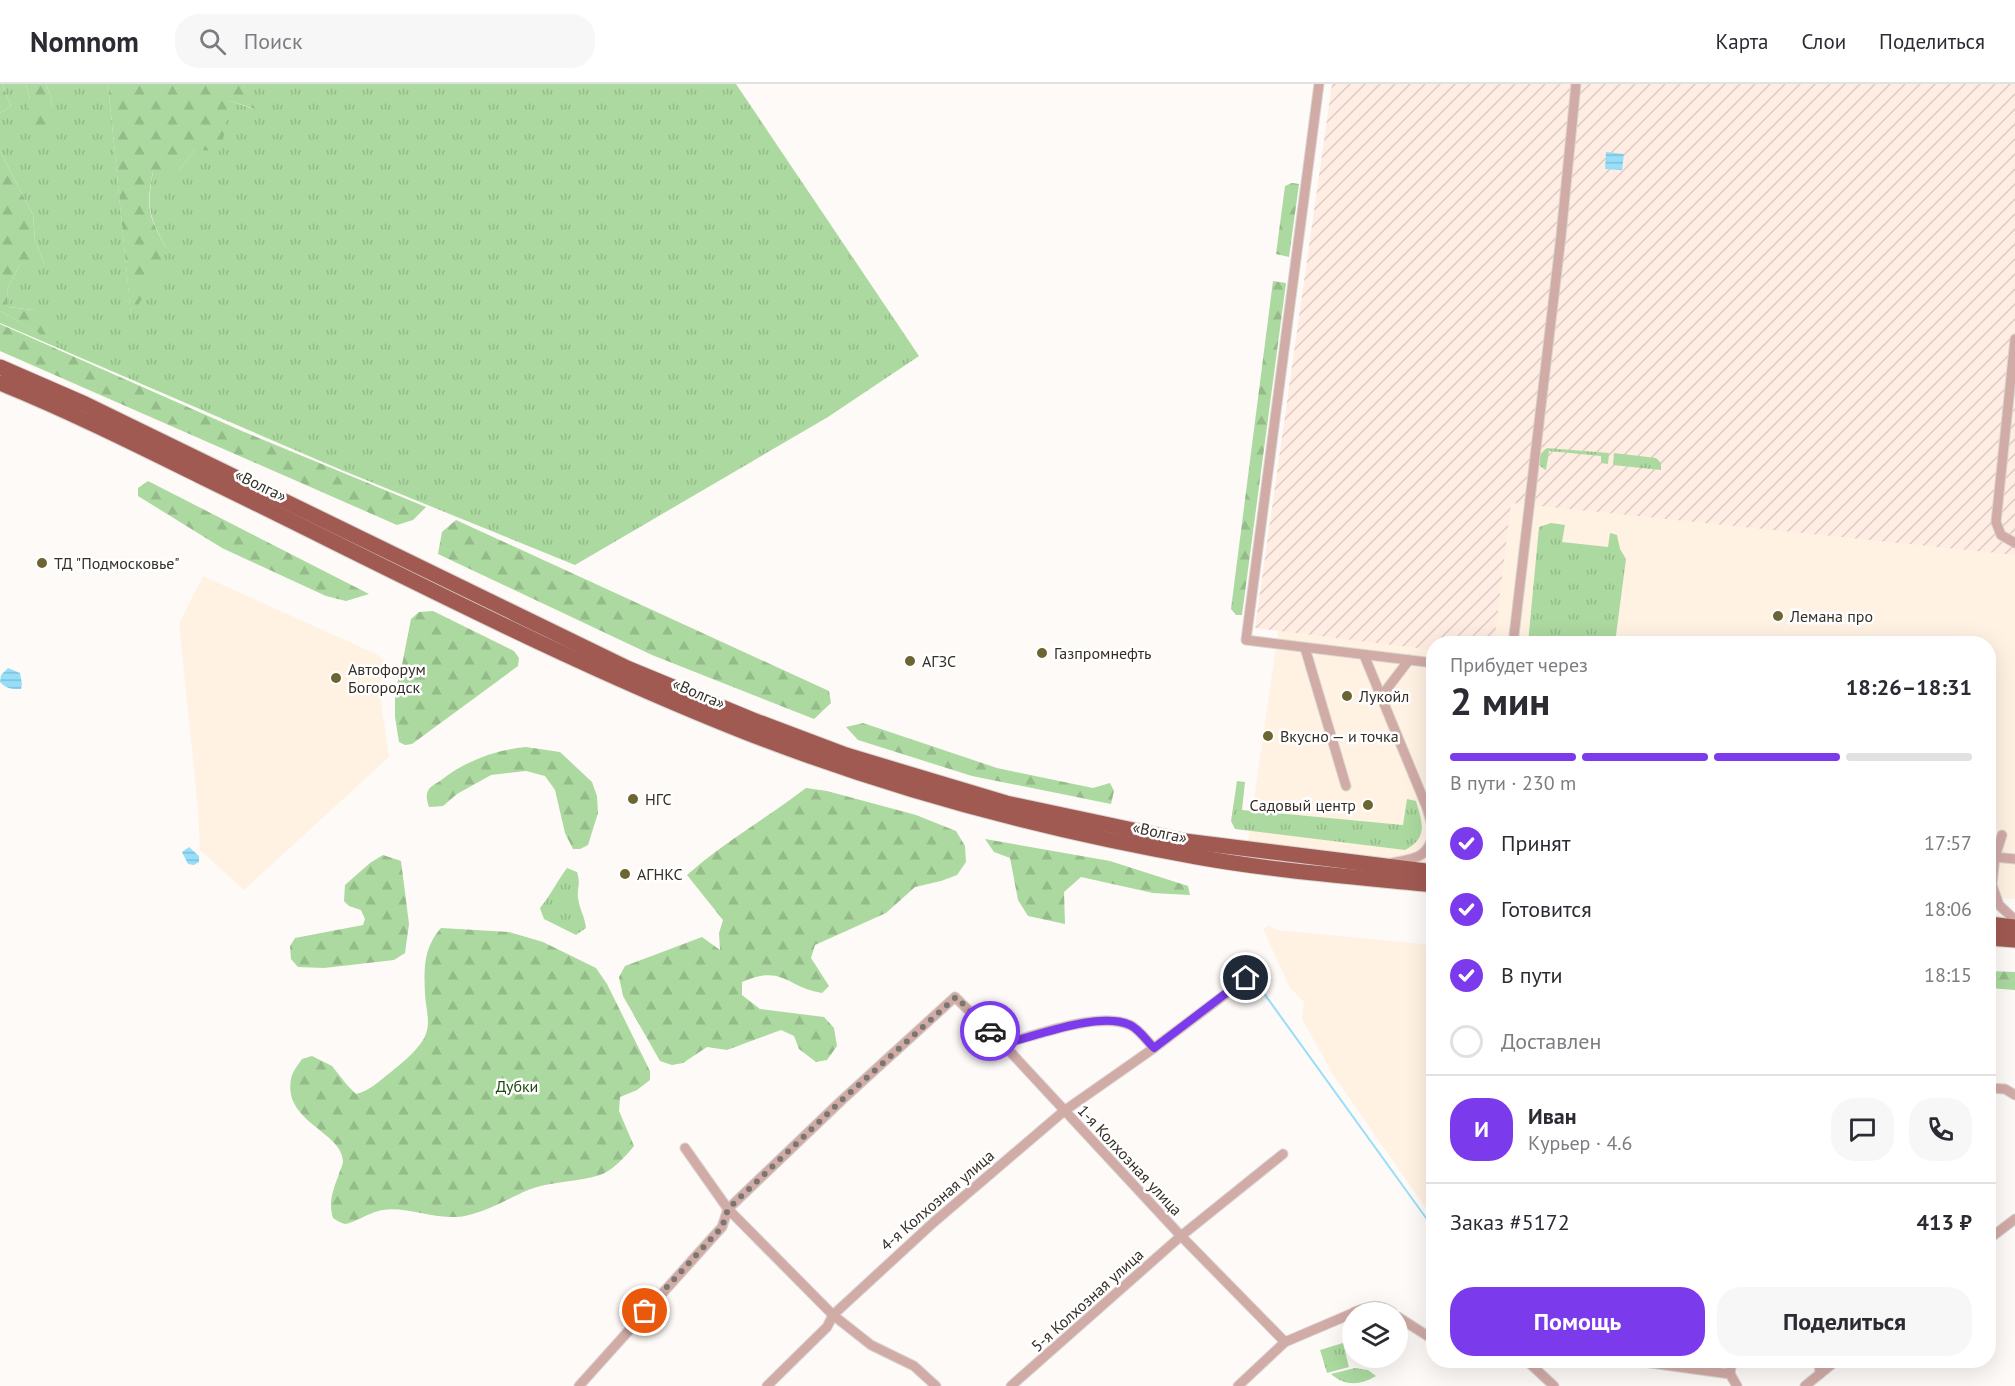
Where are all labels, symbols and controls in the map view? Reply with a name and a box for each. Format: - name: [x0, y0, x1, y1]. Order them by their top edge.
- search box: [175, 14, 595, 68]
- text: Nomnom: [30, 23, 139, 60]
- icon: search: [196, 25, 229, 58]
- text: Поиск: [244, 27, 303, 55]
- text: Карта: [1715, 28, 1768, 55]
- text: Слои: [1801, 28, 1846, 55]
- text: Поделиться: [1879, 28, 1985, 55]
- street label: «Волга»: [232, 464, 290, 506]
- place label: ТД "Подмосковье": [54, 553, 180, 573]
- marker: ТД "Подмосковье": [35, 556, 49, 570]
- place label: Лемана про: [1789, 606, 1873, 626]
- marker: Лемана про: [1771, 609, 1785, 623]
- place label: Газпромнефть: [1054, 643, 1151, 663]
- marker: Газпромнефть: [1035, 646, 1049, 660]
- place label: АГЗС: [922, 651, 956, 671]
- text: Прибудет через: [1450, 652, 1588, 678]
- marker: АГЗС: [903, 654, 917, 668]
- place label: Автофорум Богородск: [348, 659, 426, 697]
- marker: Автофорум Богородск: [329, 671, 343, 685]
- street label: «Волга»: [670, 673, 729, 713]
- text: 18:26–18:31: [1846, 673, 1972, 701]
- text: 2 мин: [1450, 675, 1550, 726]
- place label: Лукойл: [1358, 686, 1409, 706]
- marker: Лукойл: [1340, 689, 1354, 703]
- place label: Вкусно — и точка: [1280, 726, 1399, 746]
- marker: Вкусно — и точка: [1261, 729, 1275, 743]
- text: В пути · 230 m: [1450, 770, 1576, 796]
- place label: НГС: [645, 789, 672, 809]
- marker: НГС: [626, 792, 640, 806]
- place label: Садовый центр: [1250, 795, 1356, 815]
- marker: Садовый центр: [1361, 798, 1375, 812]
- street label: «Волга»: [1131, 816, 1189, 848]
- icon: check: [1450, 827, 1483, 860]
- text: Принят: [1501, 829, 1571, 857]
- text: 17:57: [1924, 830, 1972, 856]
- place label: АГНКС: [637, 864, 683, 884]
- marker: АГНКС: [618, 867, 632, 881]
- icon: check: [1450, 893, 1483, 926]
- text: Готовится: [1501, 895, 1592, 923]
- text: 18:06: [1924, 896, 1972, 922]
- pin: [1220, 952, 1271, 1003]
- icon: check: [1450, 959, 1483, 992]
- icon: home: [1229, 961, 1262, 994]
- text: В пути: [1501, 961, 1563, 989]
- text: 18:15: [1924, 962, 1972, 988]
- courier: [960, 1001, 1020, 1061]
- icon: car: [974, 1015, 1007, 1048]
- text: Доставлен: [1501, 1027, 1601, 1055]
- park label: Дубки: [496, 1076, 538, 1096]
- button: chat: [1831, 1098, 1894, 1161]
- button: phone: [1909, 1098, 1972, 1161]
- street label: 1-я Колхозная улица: [1073, 1100, 1187, 1220]
- text: Иван: [1528, 1102, 1577, 1130]
- text: И: [1474, 1115, 1489, 1143]
- text: Курьер · 4.6: [1528, 1130, 1632, 1156]
- street label: 4-я Колхозная улица: [876, 1145, 998, 1255]
- text: Заказ #5172: [1450, 1208, 1570, 1236]
- text: 413 ₽: [1917, 1208, 1972, 1236]
- street label: 5-я Колхозная улица: [1027, 1244, 1147, 1356]
- pin: [619, 1285, 670, 1336]
- button: Помощь: [1450, 1287, 1705, 1356]
- button: Поделиться: [1717, 1287, 1972, 1356]
- icon: bag: [628, 1294, 661, 1327]
- map controls: [1342, 1302, 1408, 1368]
- button: layers: [1342, 1302, 1408, 1368]

